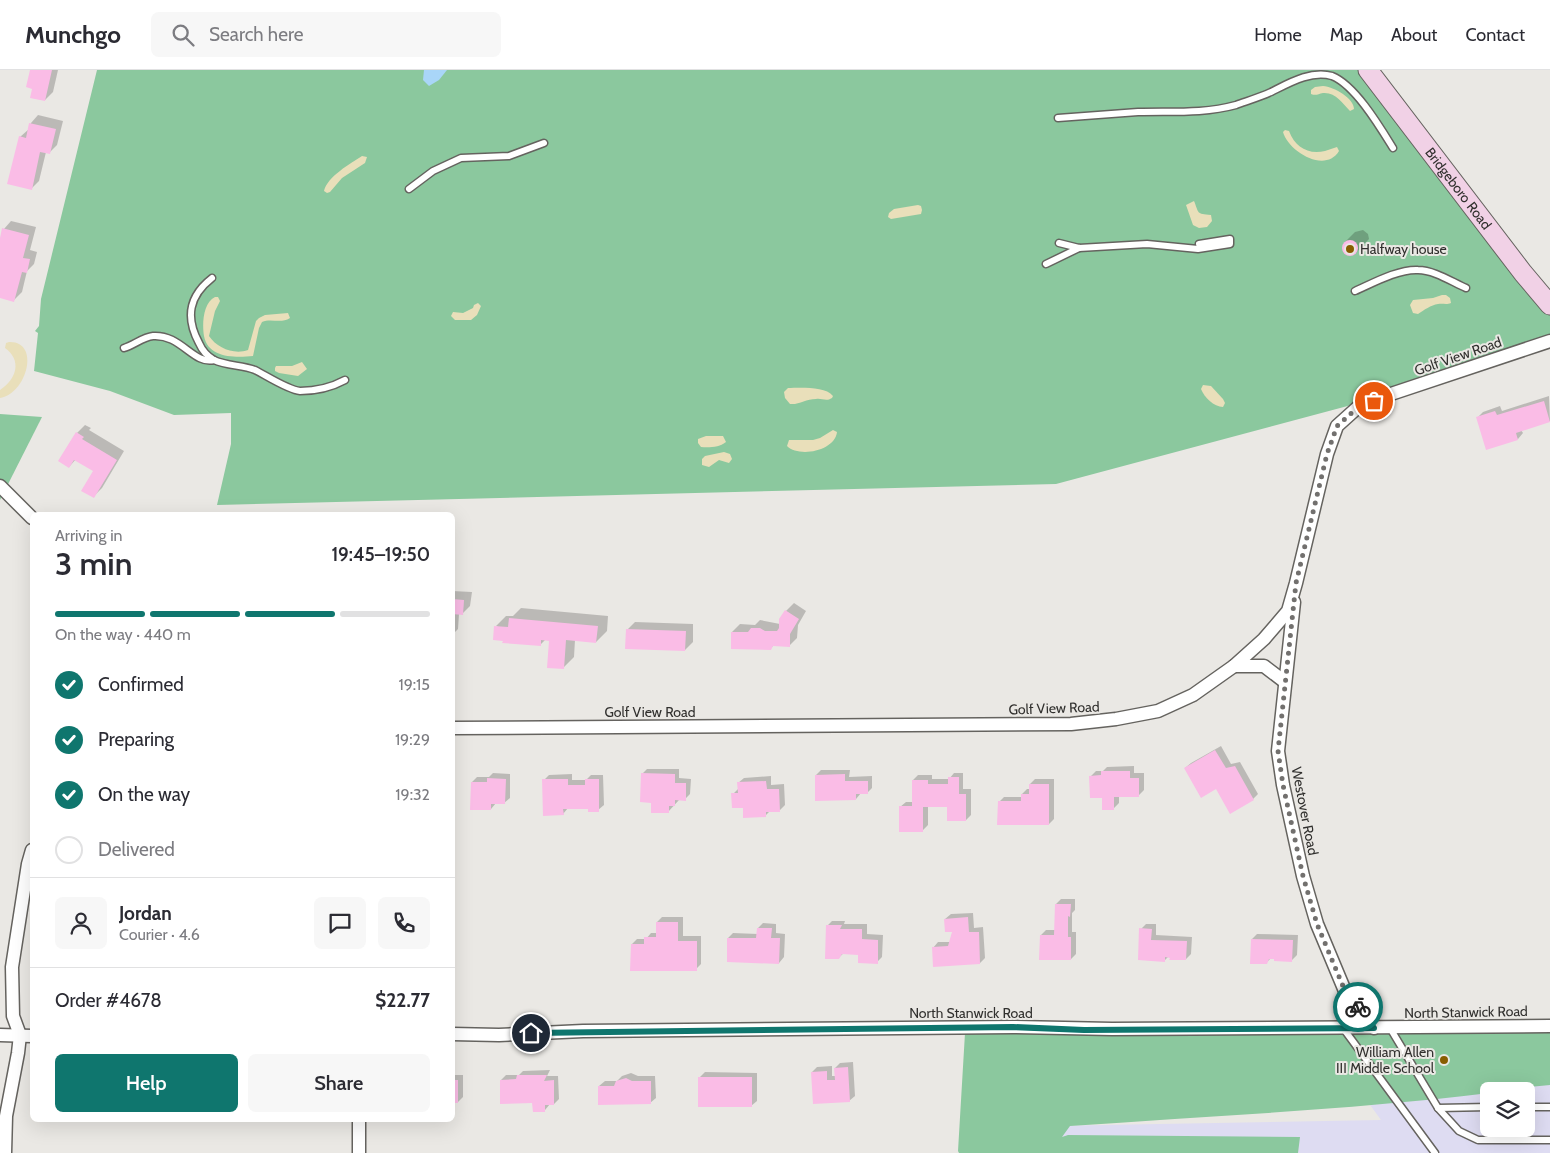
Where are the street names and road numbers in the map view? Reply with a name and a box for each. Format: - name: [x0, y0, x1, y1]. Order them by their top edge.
- street label: Bridgeboro Road: [1421, 144, 1496, 233]
- street label: Golf View Road: [1412, 333, 1504, 379]
- street label: Golf View Road: [1008, 697, 1100, 719]
- street label: Golf View Road: [604, 703, 696, 721]
- street label: Westover Road: [1288, 765, 1322, 857]
- street label: North Stanwick Road: [1404, 1002, 1528, 1022]
- street label: North Stanwick Road: [909, 1004, 1033, 1022]

